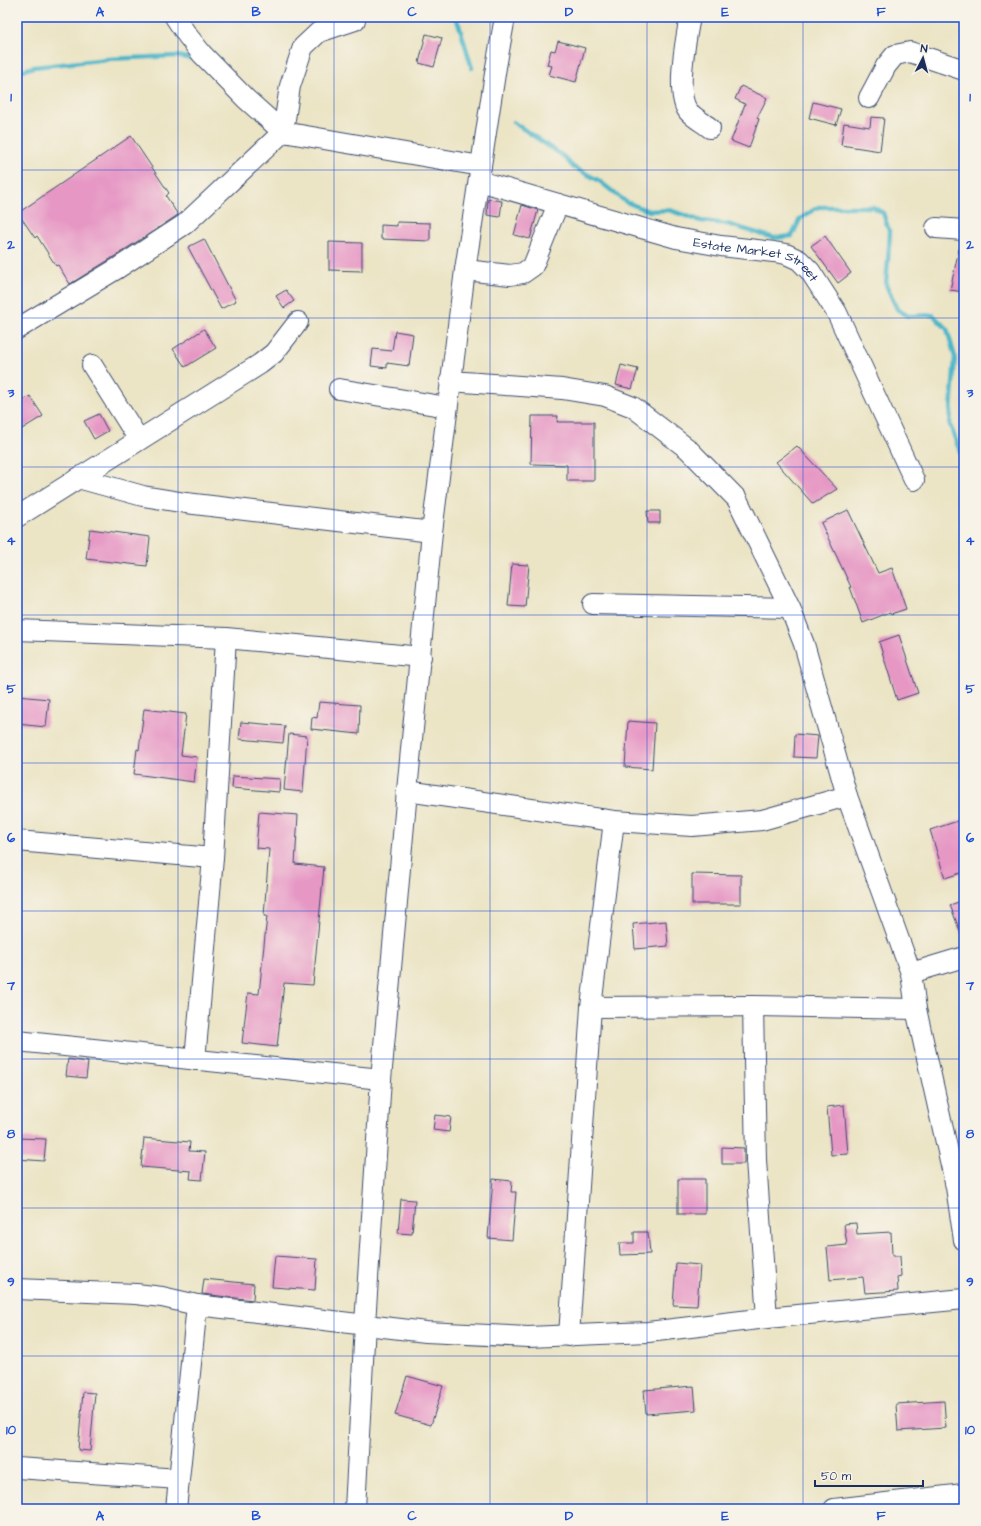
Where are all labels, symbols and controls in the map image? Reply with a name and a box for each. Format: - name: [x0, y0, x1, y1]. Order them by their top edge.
- text: A: [96, 3, 105, 21]
- text: B: [251, 3, 261, 21]
- text: C: [407, 3, 417, 21]
- text: D: [565, 3, 574, 21]
- text: E: [721, 3, 729, 21]
- text: F: [876, 3, 886, 21]
- north arrow: [903, 38, 943, 78]
- text: N: [920, 41, 928, 56]
- text: 1: [10, 88, 12, 106]
- text: 1: [969, 88, 971, 106]
- street label: Estate Market Street: [692, 233, 823, 286]
- text: 2: [6, 236, 15, 254]
- text: 2: [965, 236, 974, 254]
- text: 3: [7, 384, 15, 402]
- text: 3: [966, 384, 974, 402]
- text: 4: [7, 532, 16, 550]
- text: 4: [966, 532, 975, 550]
- text: 5: [6, 680, 16, 698]
- text: 5: [965, 680, 975, 698]
- text: 6: [7, 829, 16, 847]
- text: 6: [966, 829, 975, 847]
- text: 7: [6, 977, 16, 995]
- text: 7: [965, 977, 975, 995]
- text: 8: [7, 1125, 16, 1143]
- text: 8: [966, 1125, 975, 1143]
- text: 9: [7, 1273, 15, 1291]
- text: 9: [966, 1273, 974, 1291]
- text: 10: [6, 1421, 17, 1439]
- text: 10: [965, 1421, 976, 1439]
- scale bar: [815, 1462, 923, 1488]
- text: 50 m: [821, 1468, 852, 1485]
- text: A: [96, 1507, 105, 1525]
- text: B: [251, 1507, 261, 1525]
- text: C: [407, 1507, 417, 1525]
- text: D: [565, 1507, 574, 1525]
- text: E: [721, 1507, 729, 1525]
- text: F: [876, 1507, 886, 1525]

